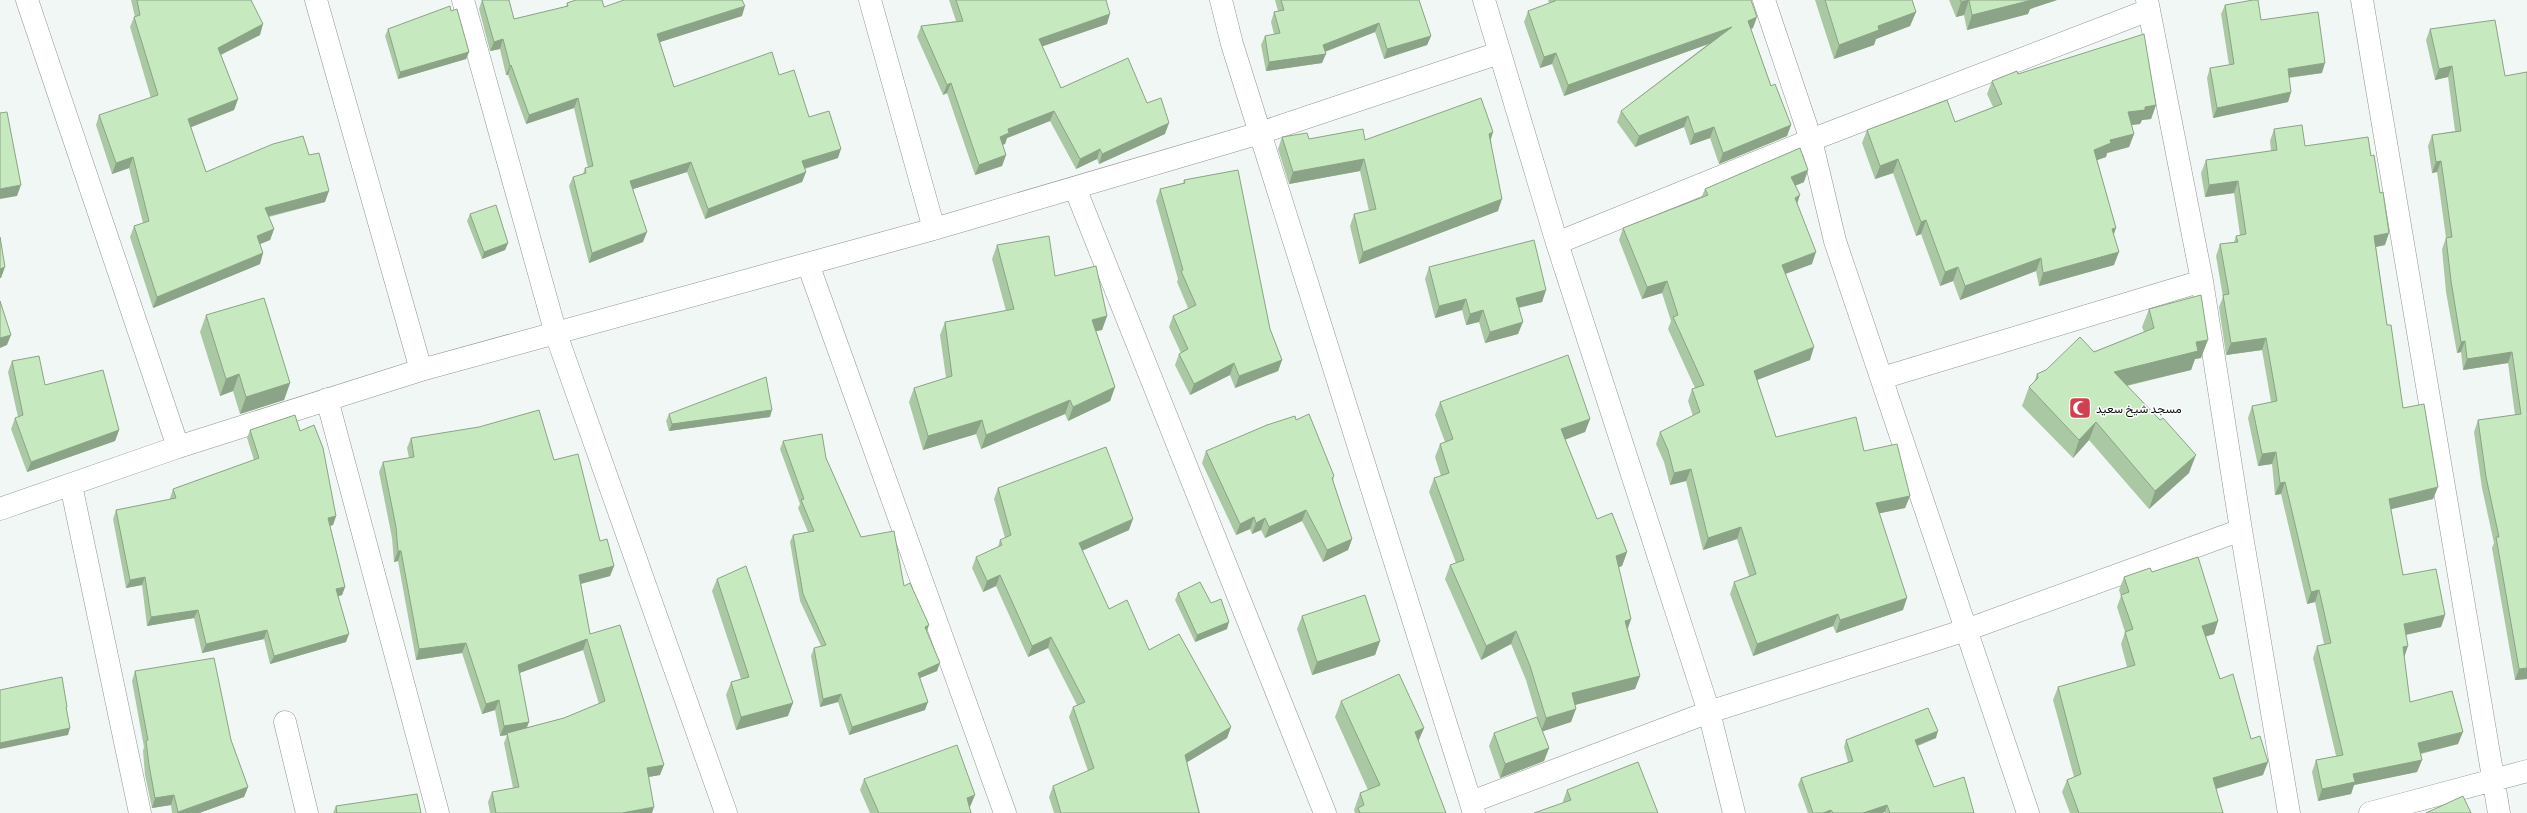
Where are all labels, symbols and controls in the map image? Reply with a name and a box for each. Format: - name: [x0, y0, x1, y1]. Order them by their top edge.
- mosque icon: مسجد شيخ سعيد: [2067, 395, 2093, 421]
- place label: مسجد شيخ سعيد: [2096, 399, 2182, 418]

